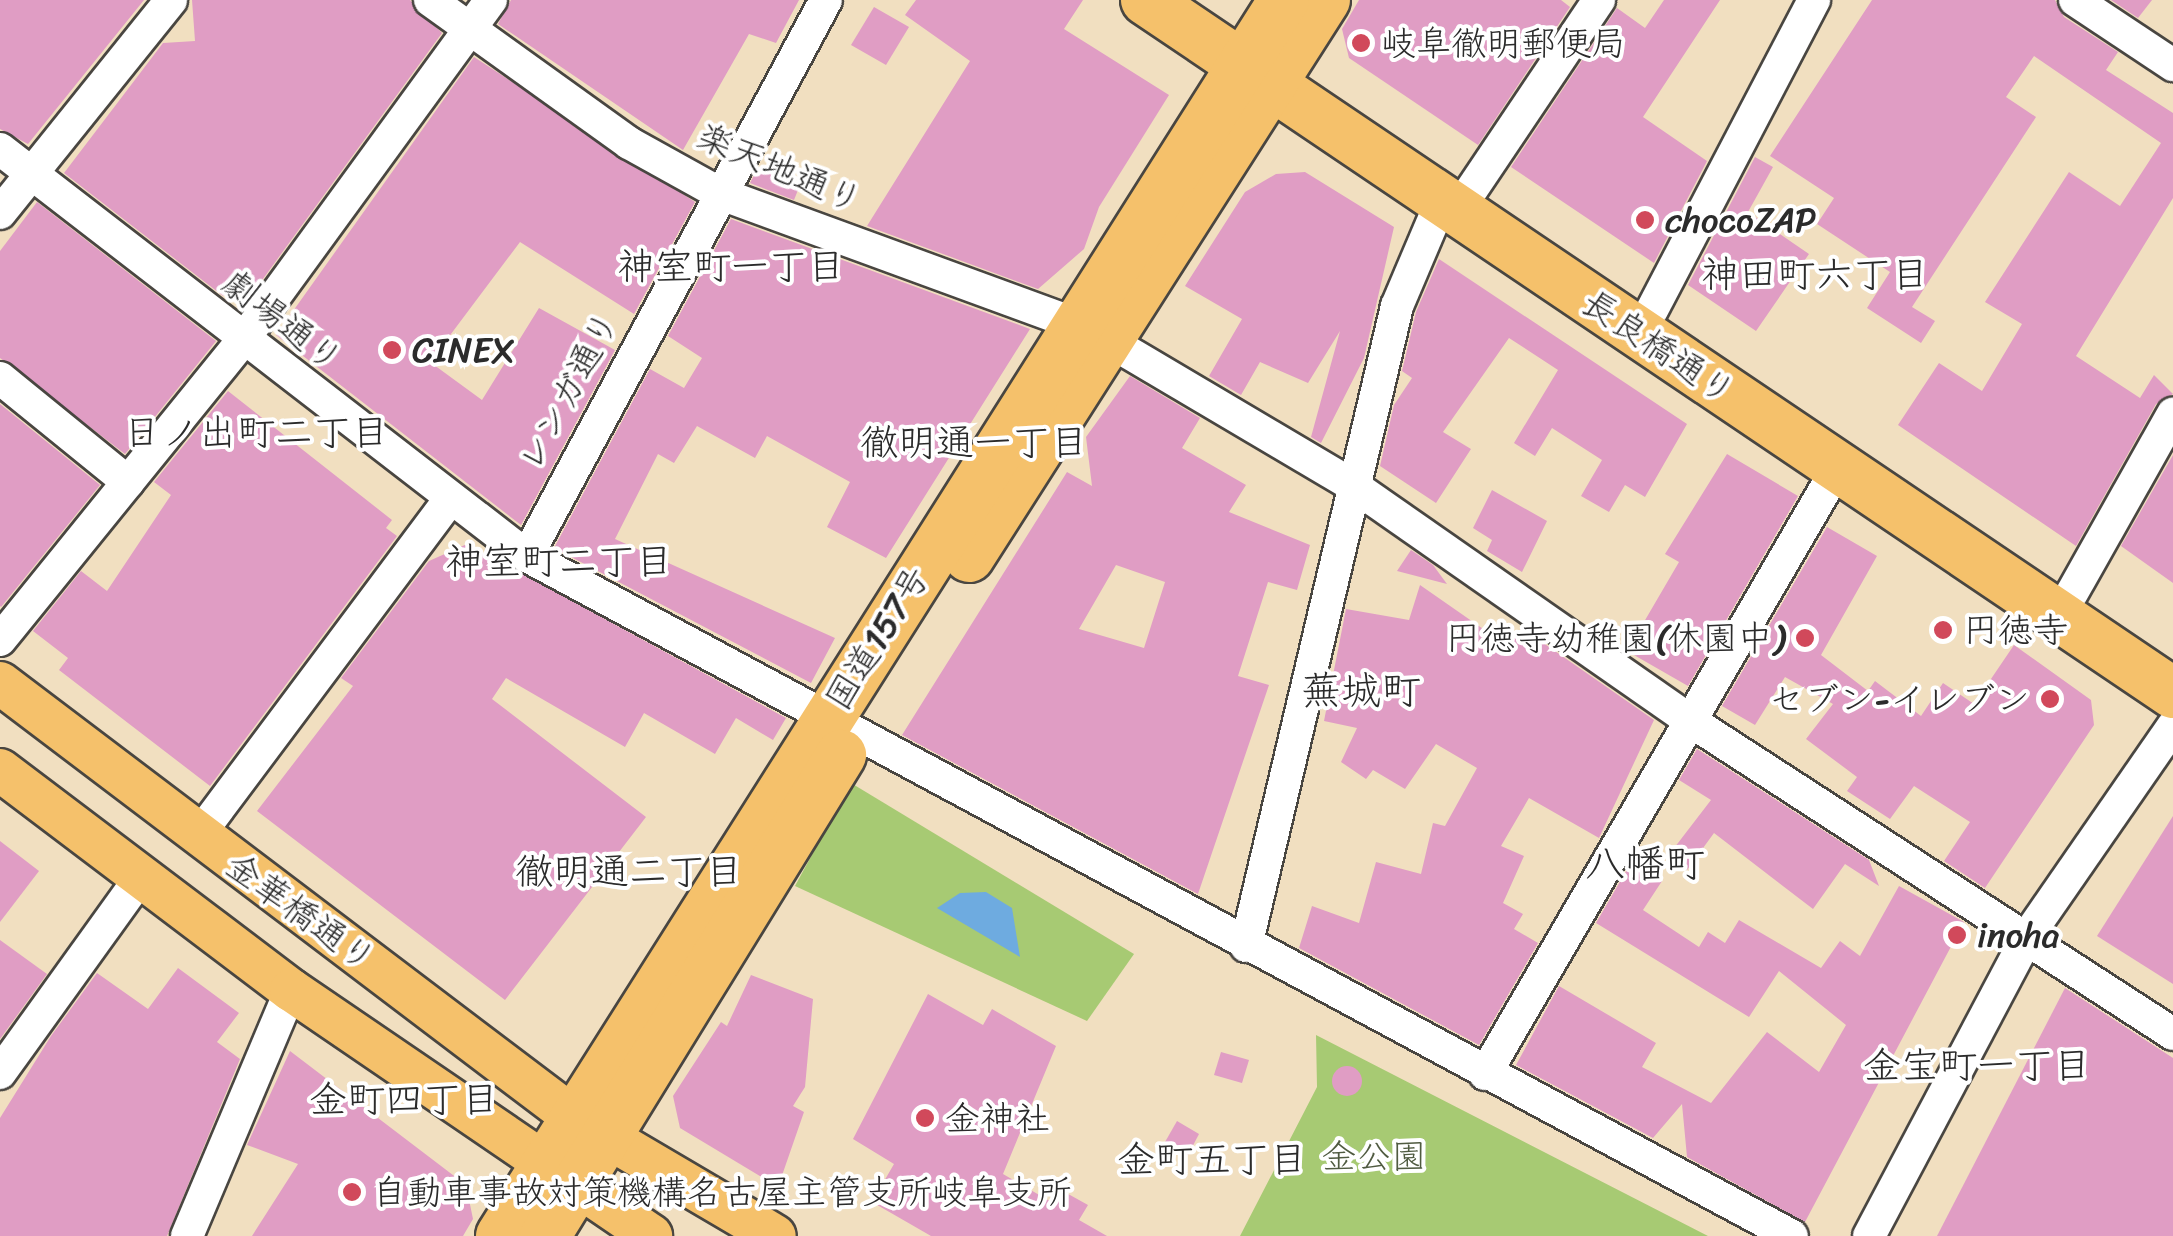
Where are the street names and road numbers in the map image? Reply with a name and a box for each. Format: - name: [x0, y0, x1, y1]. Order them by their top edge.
- street label: 楽天地通り: [691, 114, 869, 222]
- street label: 劇場通り: [215, 261, 351, 381]
- street label: 長良橋通り: [1575, 281, 1743, 413]
- street label: レンガ通り: [508, 304, 628, 478]
- street label: 国道157号: [816, 558, 938, 718]
- street label: 金華橋通り: [218, 844, 384, 980]

